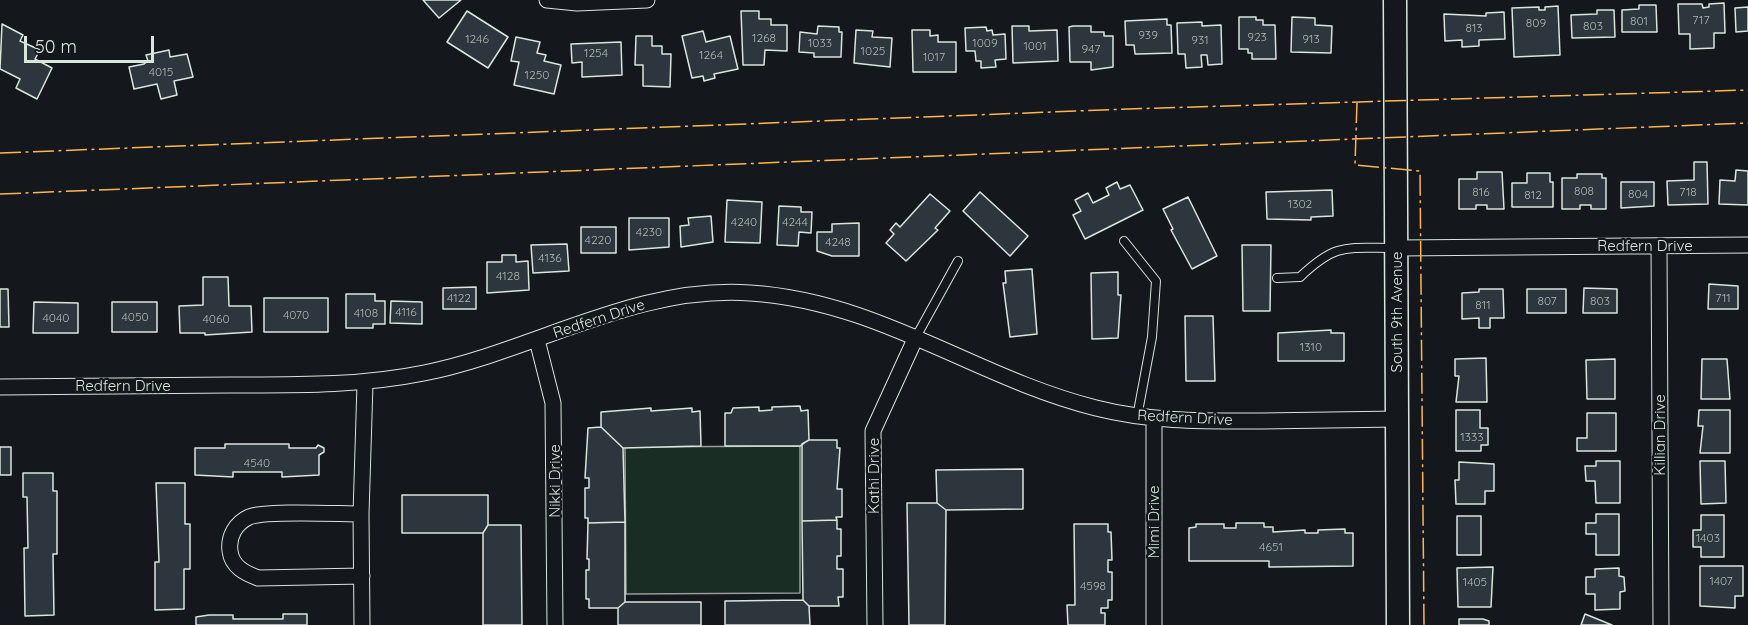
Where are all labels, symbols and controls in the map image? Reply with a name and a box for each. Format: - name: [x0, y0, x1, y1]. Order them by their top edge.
- house number: 717: [1692, 13, 1710, 27]
- house number: 801: [1630, 14, 1648, 28]
- house number: 809: [1526, 16, 1546, 30]
- house number: 803: [1583, 19, 1603, 33]
- house number: 813: [1465, 21, 1483, 35]
- scale bar: [27, 24, 158, 62]
- house number: 939: [1138, 28, 1158, 42]
- house number: 923: [1247, 30, 1267, 44]
- house number: 1268: [752, 31, 776, 45]
- house number: 1246: [465, 32, 489, 46]
- house number: 913: [1302, 32, 1320, 46]
- house number: 931: [1191, 33, 1209, 47]
- text: 50 m: [35, 35, 77, 58]
- house number: 1033: [808, 36, 832, 50]
- house number: 1009: [972, 36, 998, 50]
- house number: 1001: [1023, 39, 1047, 53]
- house number: 947: [1082, 42, 1100, 56]
- house number: 1025: [861, 44, 885, 58]
- house number: 1254: [584, 46, 608, 60]
- house number: 1264: [699, 48, 723, 62]
- house number: 1017: [923, 50, 945, 64]
- house number: 4015: [149, 65, 173, 79]
- house number: 1250: [525, 68, 549, 82]
- house number: 808: [1574, 184, 1594, 198]
- house number: 816: [1472, 185, 1490, 199]
- house number: 718: [1679, 185, 1697, 199]
- house number: 804: [1628, 187, 1648, 201]
- house number: 812: [1524, 188, 1542, 202]
- house number: 1302: [1288, 197, 1312, 211]
- house number: 4240: [731, 215, 757, 229]
- house number: 4244: [782, 215, 808, 229]
- house number: 4230: [636, 225, 662, 239]
- house number: 4220: [585, 233, 611, 247]
- house number: 4248: [825, 235, 851, 249]
- street label: Redfern Drive: [1597, 237, 1693, 255]
- house number: 4136: [538, 251, 562, 265]
- street label: South 9th Avenue: [1388, 251, 1406, 373]
- house number: 4128: [496, 269, 520, 283]
- house number: 4122: [447, 291, 471, 305]
- house number: 711: [1715, 291, 1731, 305]
- house number: 807: [1537, 294, 1557, 308]
- house number: 803: [1590, 294, 1610, 308]
- street label: Redfern Drive: [551, 296, 647, 342]
- house number: 811: [1475, 298, 1491, 312]
- house number: 4116: [395, 305, 417, 319]
- house number: 4108: [354, 306, 378, 320]
- house number: 4070: [283, 308, 309, 322]
- house number: 4050: [121, 310, 149, 324]
- house number: 4040: [43, 311, 69, 325]
- house number: 4060: [202, 312, 230, 326]
- house number: 1310: [1300, 340, 1322, 354]
- street label: Redfern Drive: [75, 377, 171, 395]
- street label: Killian Drive: [1651, 394, 1669, 476]
- street label: Redfern Drive: [1137, 407, 1233, 429]
- house number: 1333: [1460, 430, 1484, 444]
- street label: Kathi Drive: [865, 438, 883, 514]
- street label: Nikki Drive: [546, 444, 564, 518]
- house number: 4540: [244, 456, 270, 470]
- street label: Mimi Drive: [1145, 486, 1163, 558]
- house number: 1403: [1696, 531, 1720, 545]
- house number: 4651: [1259, 540, 1283, 554]
- house number: 1407: [1709, 574, 1733, 588]
- house number: 1405: [1463, 575, 1487, 589]
- house number: 4598: [1080, 579, 1106, 593]

